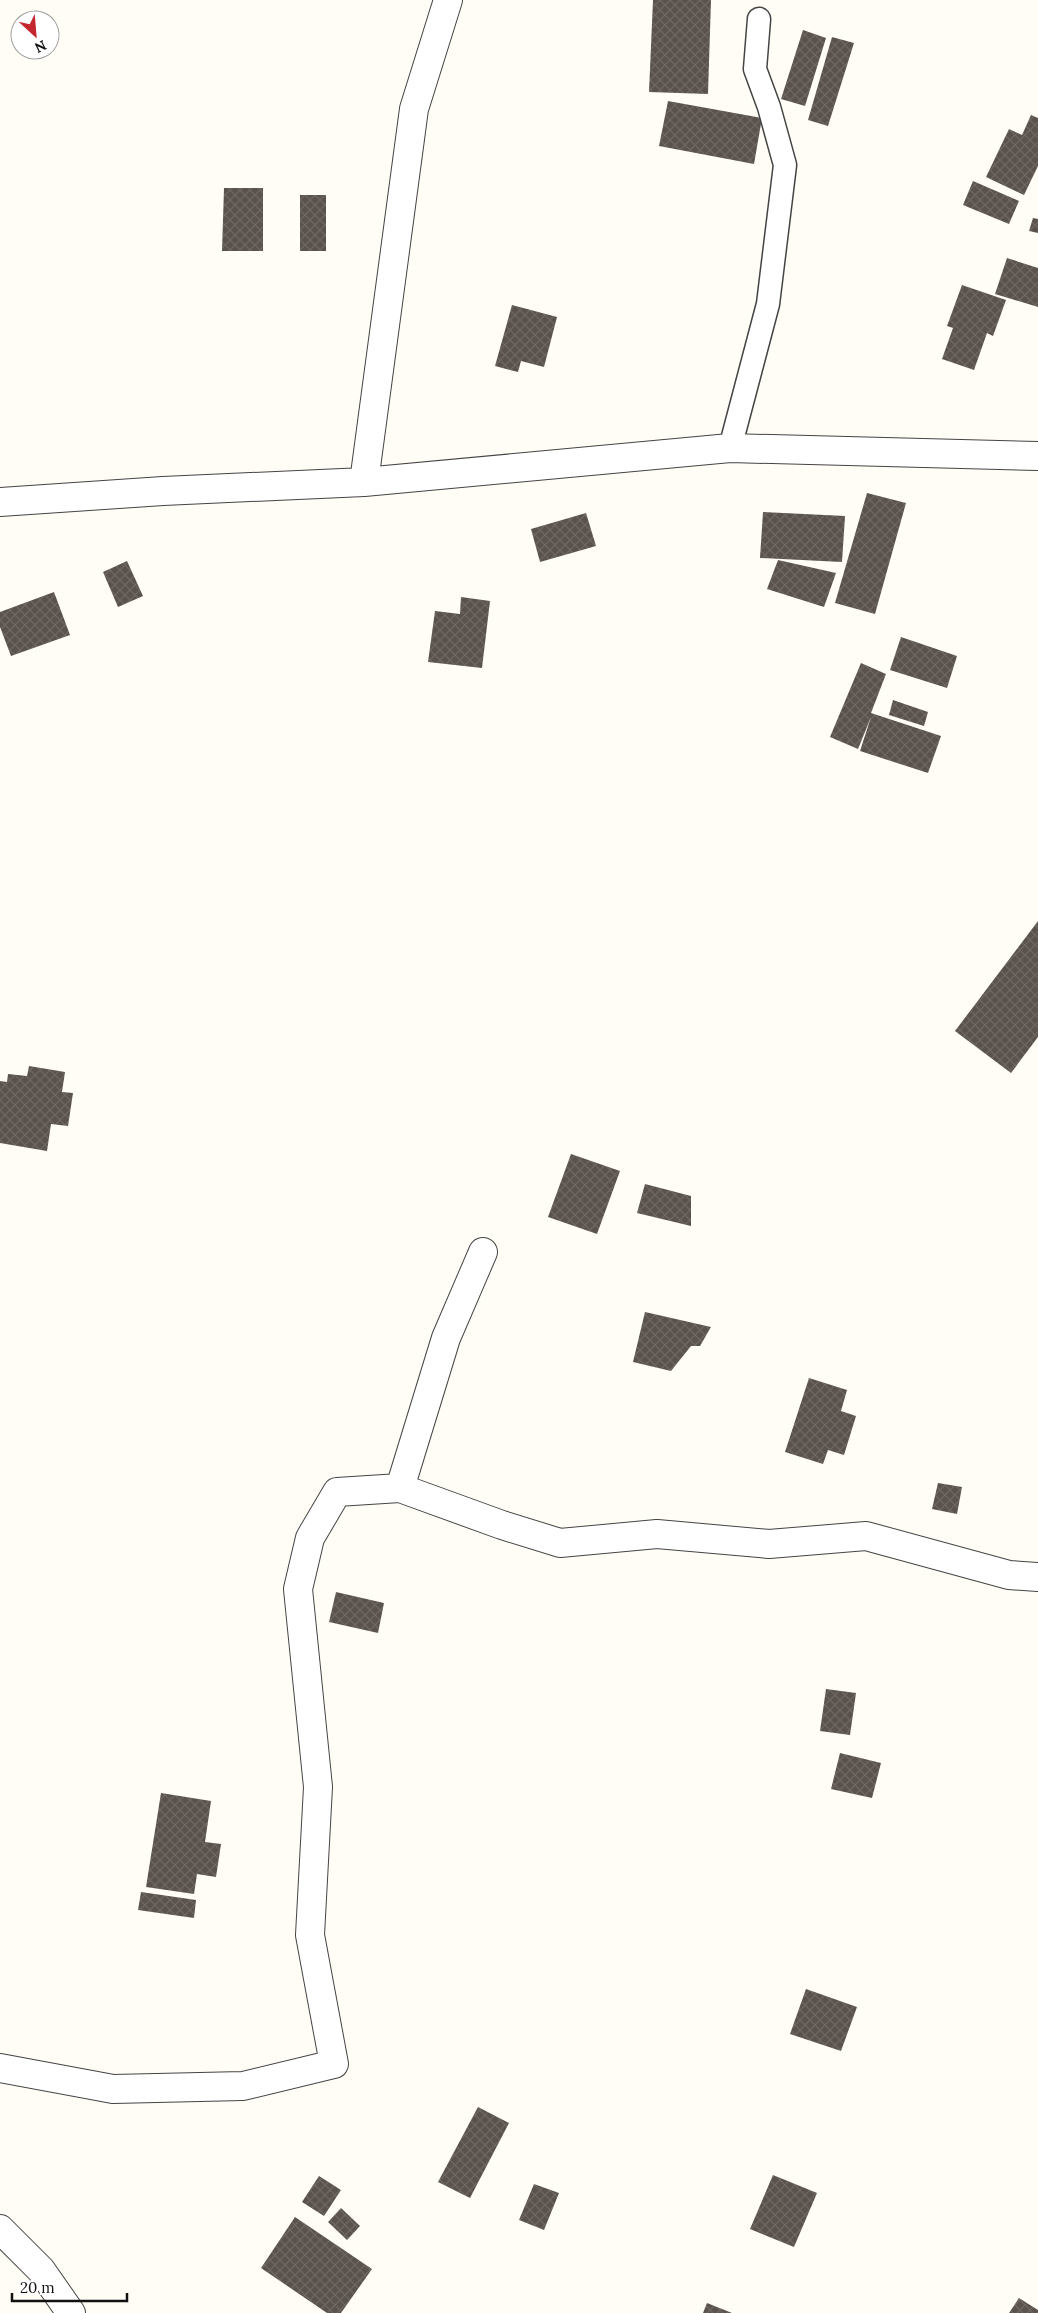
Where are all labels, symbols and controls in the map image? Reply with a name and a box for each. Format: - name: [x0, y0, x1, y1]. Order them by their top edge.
- north arrow: [10, 10, 60, 60]
- text: N: [32, 36, 50, 57]
- scale bar: [12, 2270, 128, 2302]
- text: 20 m: [20, 2278, 55, 2297]

